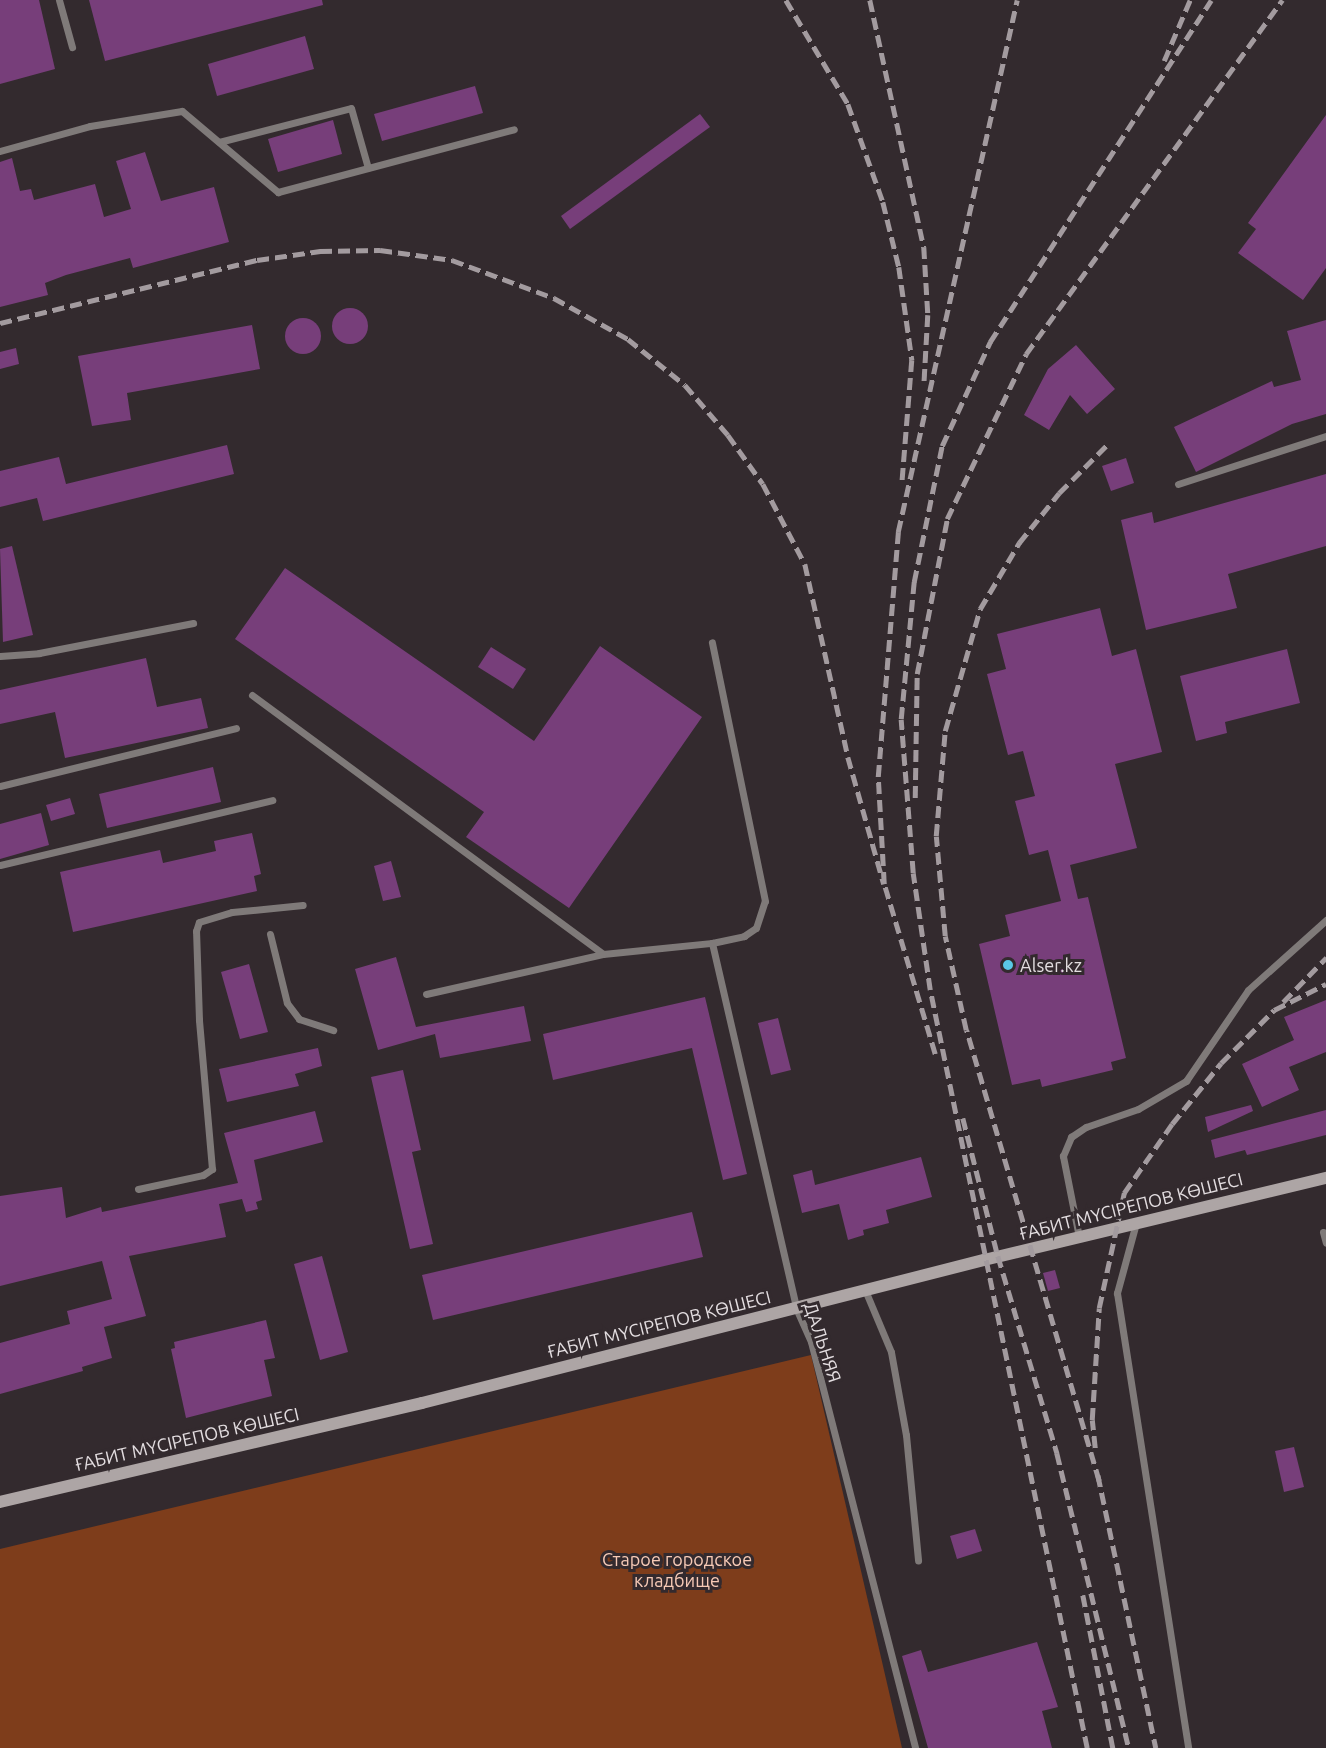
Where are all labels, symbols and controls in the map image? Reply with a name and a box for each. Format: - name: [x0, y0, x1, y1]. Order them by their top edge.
- place label: Alser.kz: [1020, 954, 1082, 976]
- marker: Alser.kz: [1001, 958, 1015, 972]
- street label: ҒАБИТ МҮСІРЕПОВ КӨШЕСІ: [1017, 1168, 1245, 1244]
- street label: ҒАБИТ МҮСІРЕПОВ КӨШЕСІ: [545, 1286, 773, 1362]
- street label: ДАЛЬНЯЯ: [800, 1299, 846, 1385]
- street label: ҒАБИТ МҮСІРЕПОВ КӨШЕСІ: [73, 1403, 301, 1475]
- park label: Старое городское кладбище: [602, 1549, 752, 1592]

